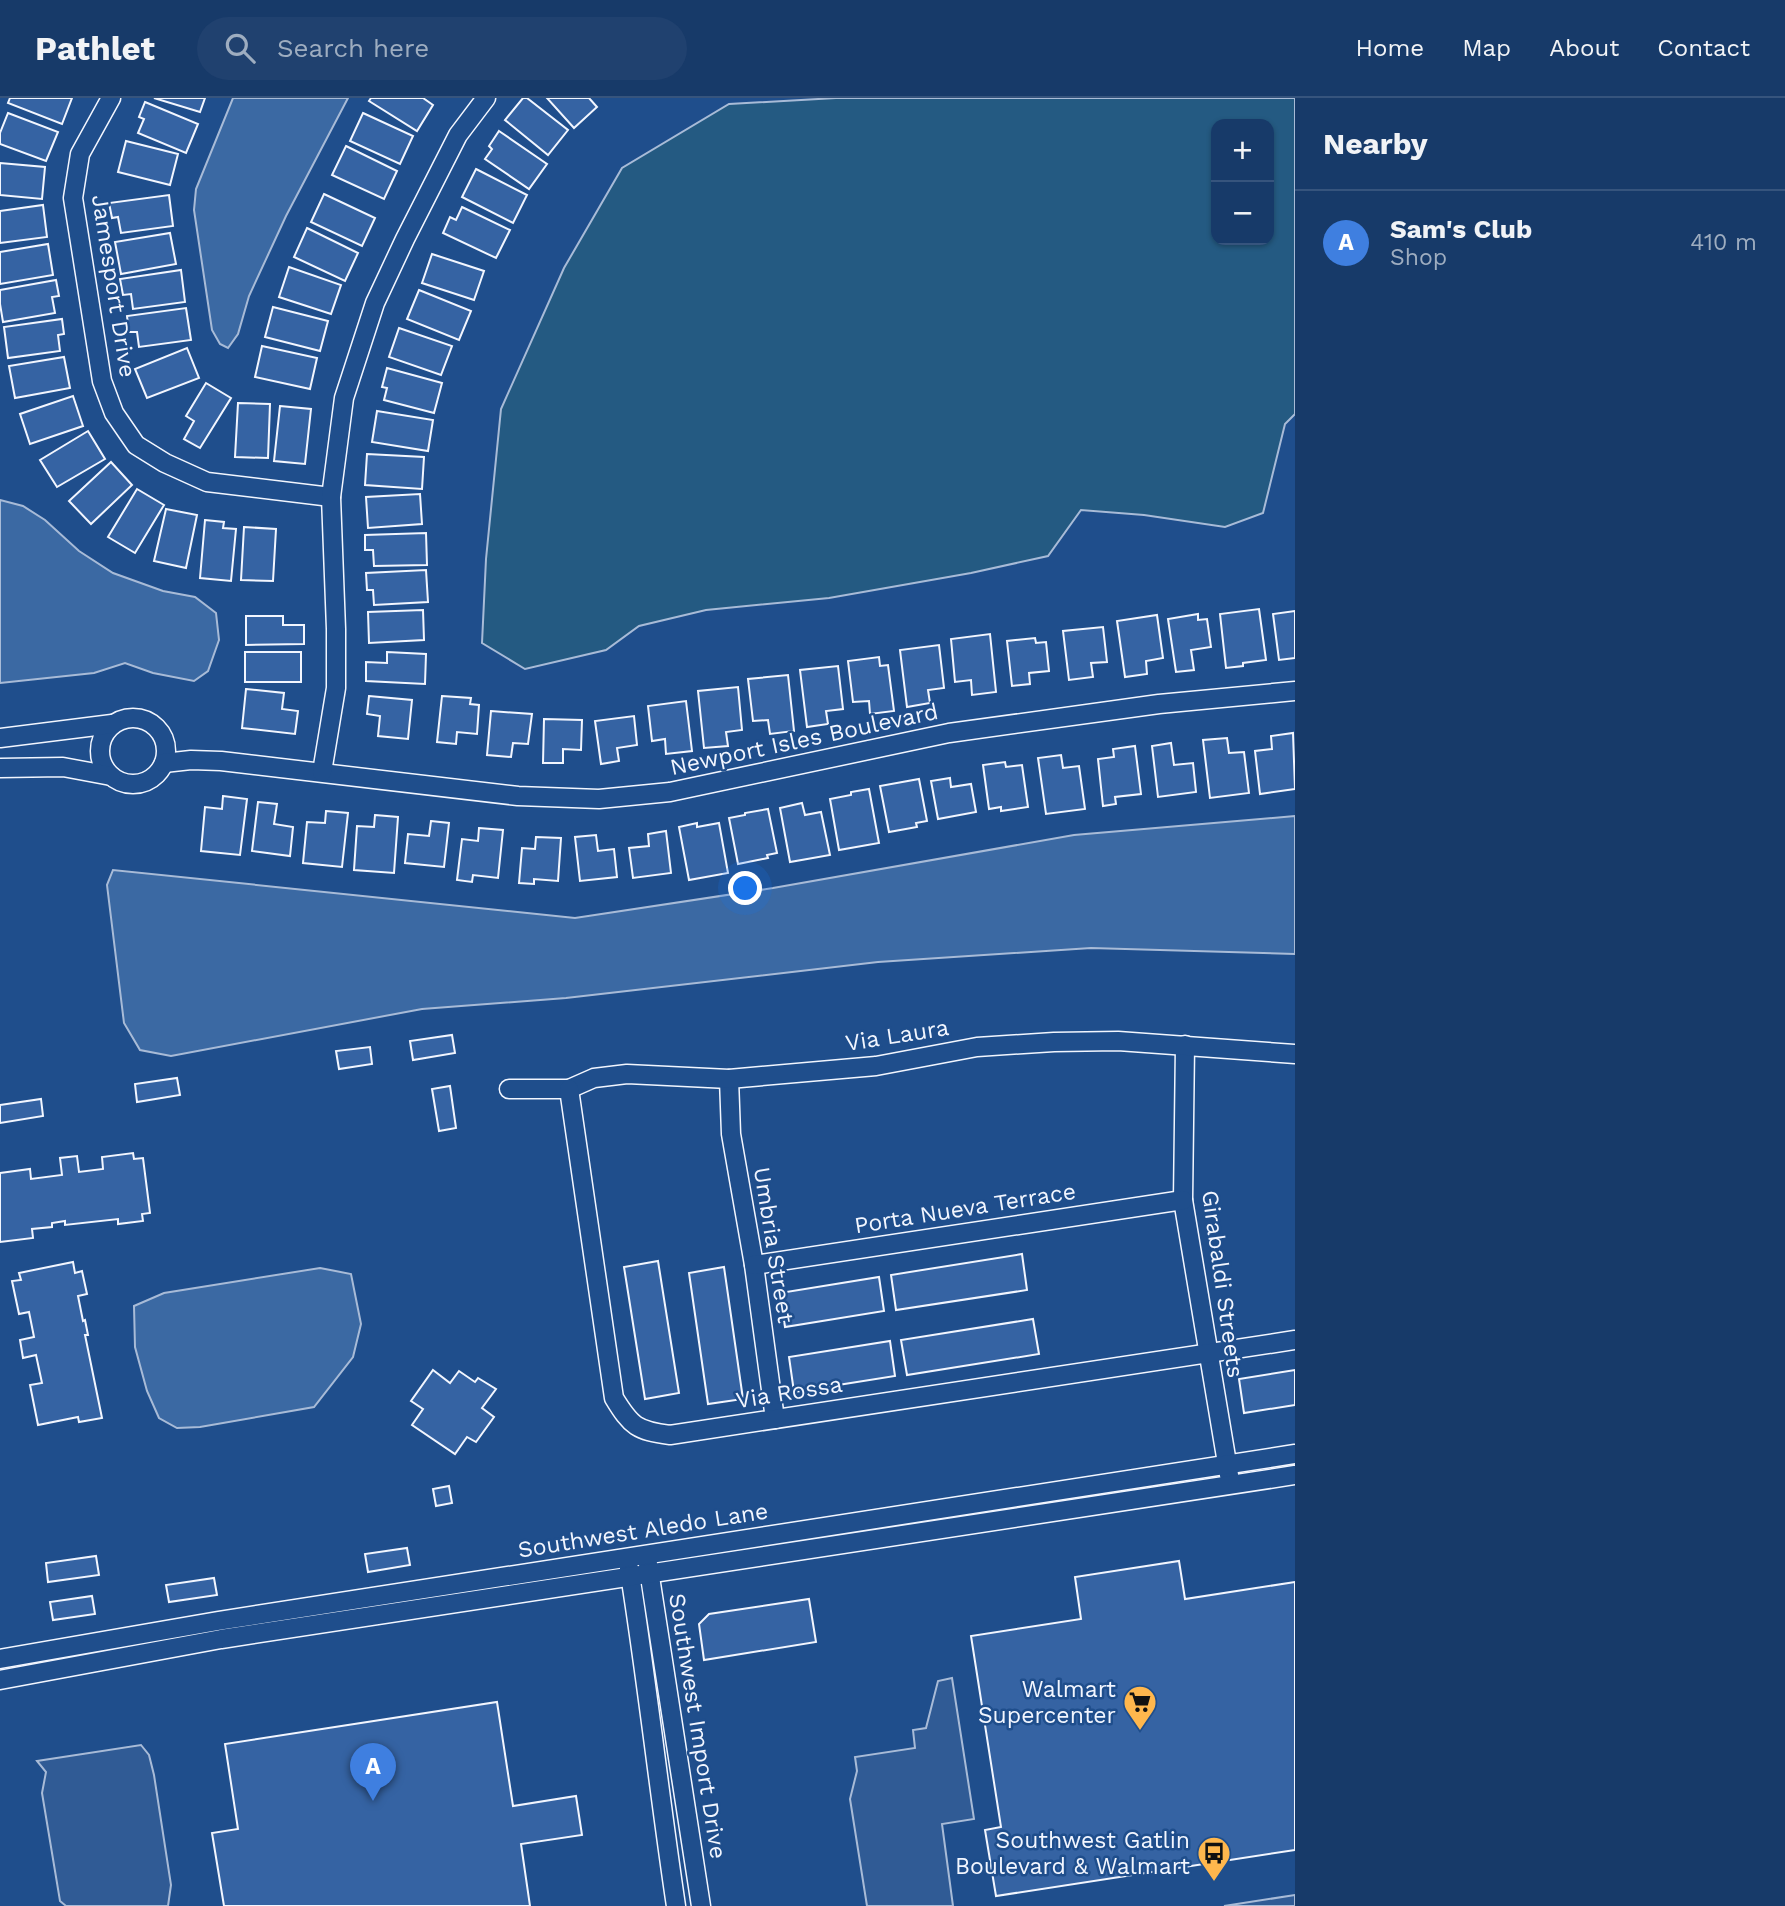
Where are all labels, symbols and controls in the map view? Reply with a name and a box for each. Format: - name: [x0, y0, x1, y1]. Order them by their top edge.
- search box: [197, 17, 687, 80]
- text: Pathlet: [35, 29, 155, 68]
- icon: search: [221, 29, 259, 67]
- text: Search here: [277, 33, 429, 63]
- text: Home: [1356, 34, 1424, 62]
- text: Map: [1462, 34, 1511, 62]
- text: About: [1549, 34, 1619, 62]
- text: Contact: [1657, 34, 1750, 62]
- map controls: [1211, 119, 1274, 245]
- button: +: [1211, 119, 1274, 182]
- text: Nearby: [1323, 126, 1428, 161]
- button: −: [1211, 182, 1274, 245]
- street label: Jamesport Drive: [86, 193, 141, 379]
- text: Sam's Club: [1390, 214, 1532, 244]
- text: A: [1338, 229, 1354, 256]
- text: 410 m: [1690, 229, 1757, 256]
- text: Shop: [1390, 244, 1447, 271]
- street label: Newport Isles Boulevard: [668, 698, 941, 781]
- your location: [728, 871, 762, 905]
- street label: Via Laura: [843, 1014, 951, 1057]
- street label: Umbria Street: [748, 1165, 799, 1325]
- street label: Porta Nueva Terrace: [852, 1178, 1078, 1239]
- street label: Girabaldi Streets: [1196, 1189, 1249, 1380]
- street label: Via Rossa: [734, 1371, 844, 1414]
- street label: Southwest Aledo Lane: [516, 1497, 770, 1564]
- street label: Southwest Import Drive: [663, 1591, 732, 1861]
- place label: Walmart Supercenter: [978, 1676, 1116, 1729]
- supermarket icon: Walmart Supercenter: [1121, 1683, 1159, 1732]
- pin: A: [350, 1743, 396, 1801]
- place label: Southwest Gatlin Boulevard & Walmart: [955, 1827, 1190, 1880]
- bus stop icon: Southwest Gatlin Boulevard & Walmart: [1195, 1834, 1233, 1883]

